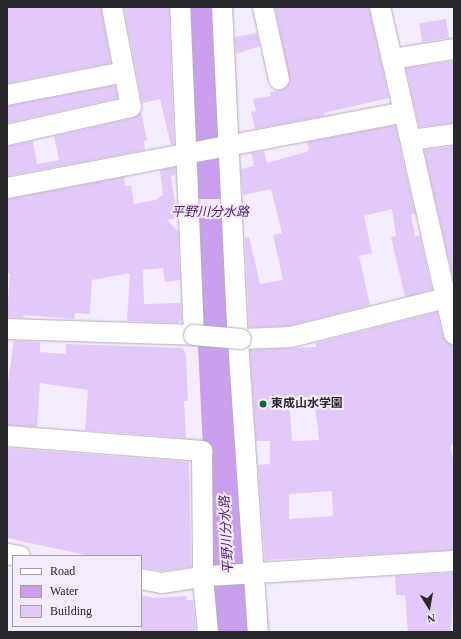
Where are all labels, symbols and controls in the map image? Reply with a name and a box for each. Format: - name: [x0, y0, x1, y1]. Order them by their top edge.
- water label: 平野川分水路: [171, 204, 249, 220]
- place label: 東成山水学園: [271, 397, 343, 411]
- marker: 東成山水学園: [258, 399, 268, 409]
- water label: 平野川分水路: [217, 496, 237, 574]
- legend: [12, 555, 142, 627]
- text: Road: [50, 564, 75, 578]
- text: Water: [50, 584, 78, 598]
- north arrow: [409, 587, 449, 627]
- text: Building: [50, 604, 92, 618]
- text: N: [426, 612, 436, 625]

